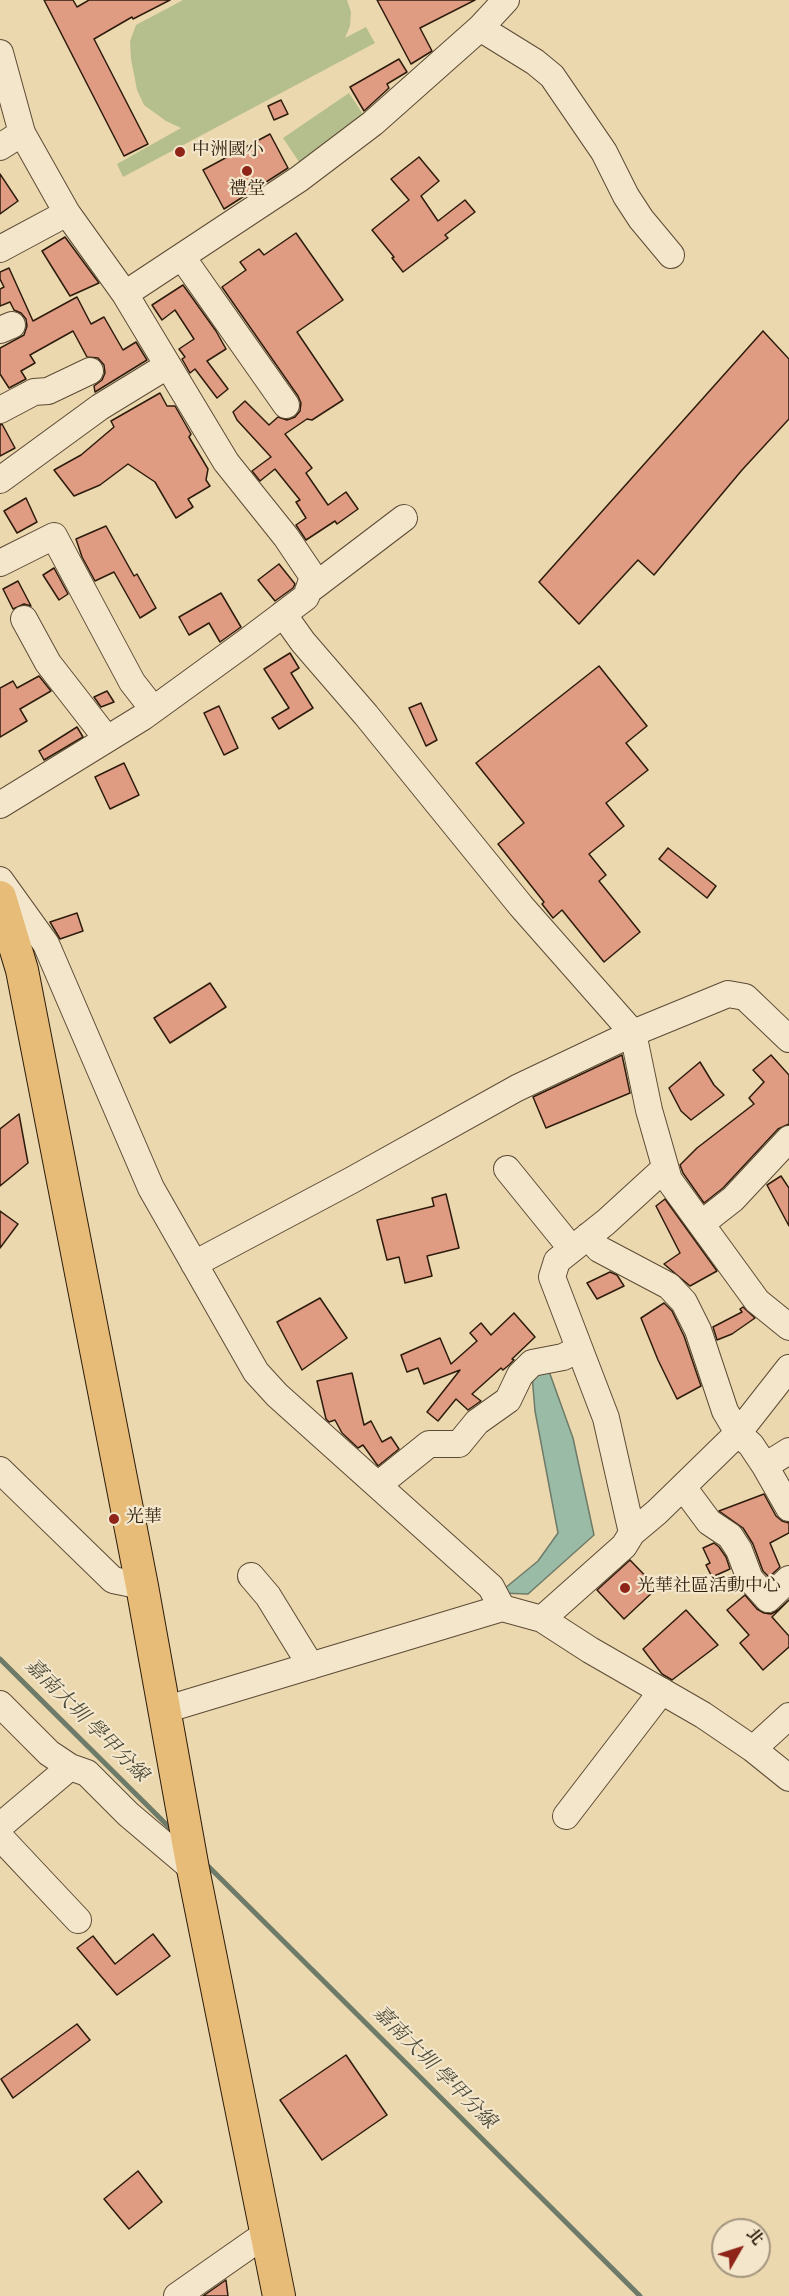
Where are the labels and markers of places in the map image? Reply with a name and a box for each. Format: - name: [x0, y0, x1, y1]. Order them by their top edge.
- place label: 中洲國小: [192, 141, 264, 163]
- marker: 中洲國小: [173, 145, 187, 159]
- marker: 禮堂: [240, 164, 254, 178]
- place label: 禮堂: [229, 180, 265, 202]
- place label: 光華: [126, 1508, 162, 1530]
- marker: 光華: [107, 1512, 121, 1526]
- place label: 光華社區活動中心: [637, 1577, 781, 1599]
- marker: 光華社區活動中心: [618, 1581, 632, 1595]

